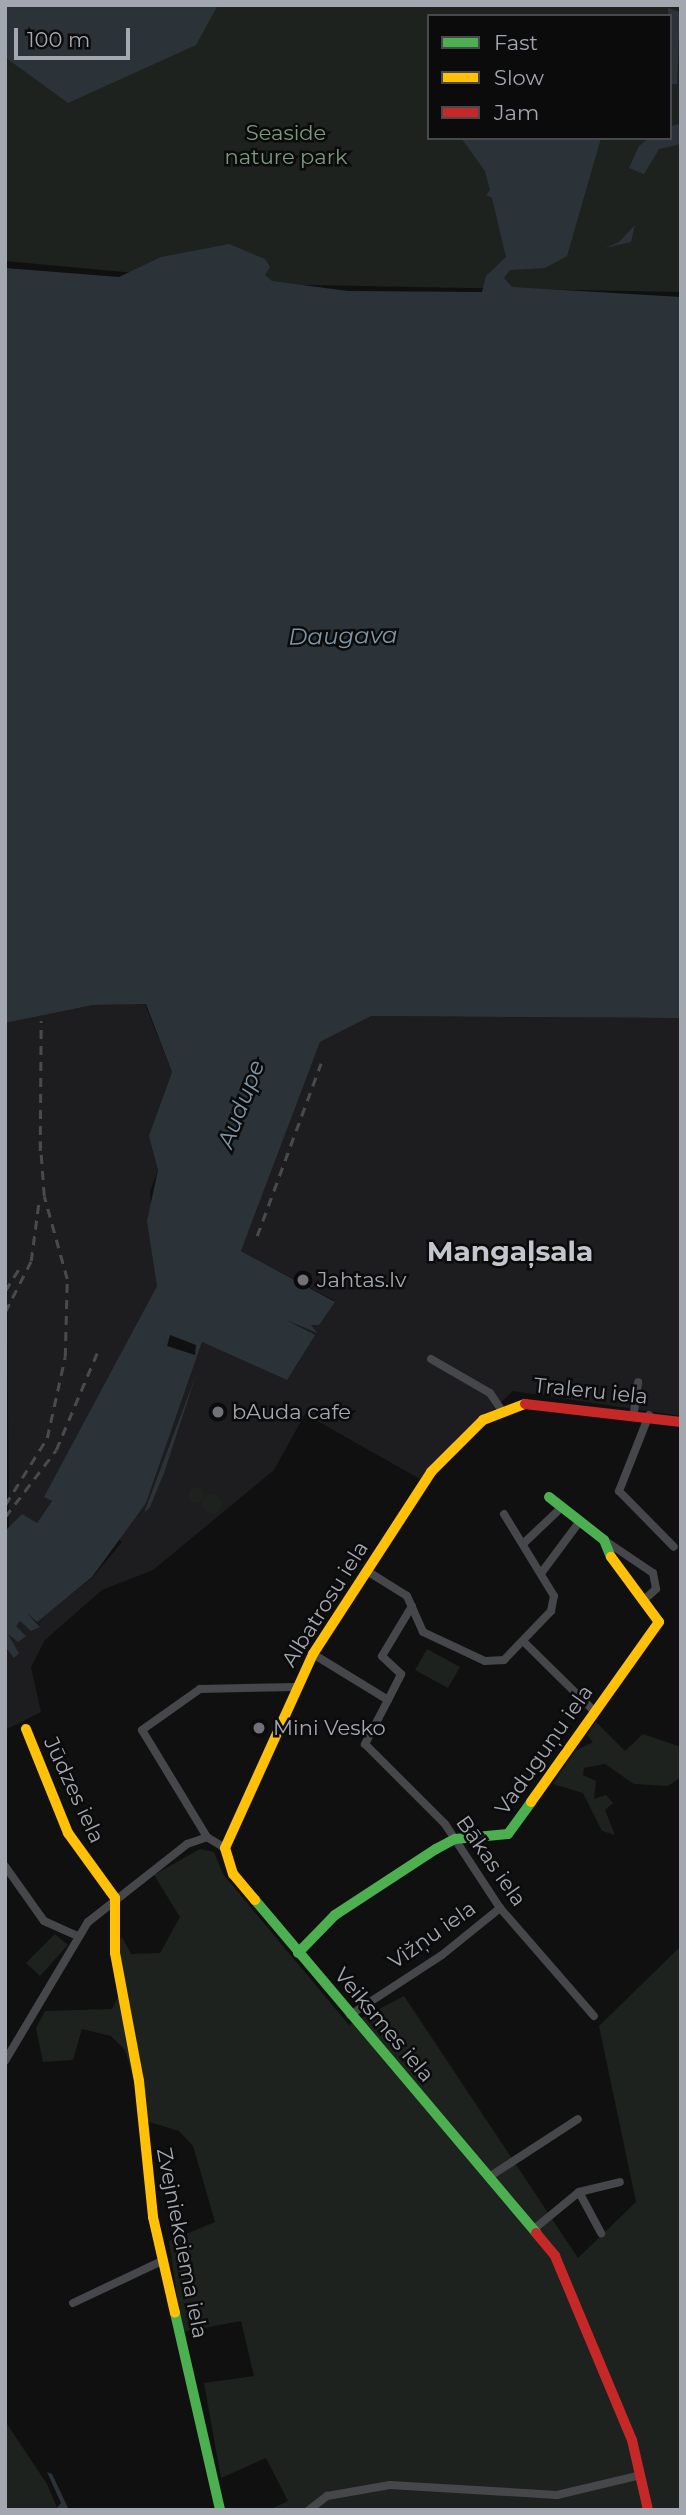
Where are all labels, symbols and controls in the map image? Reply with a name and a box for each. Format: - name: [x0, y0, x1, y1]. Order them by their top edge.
- scale bar: [18, 14, 133, 58]
- legend: [427, 14, 672, 140]
- text: 100 m: [27, 27, 90, 52]
- text: Fast: [494, 30, 538, 55]
- text: Slow: [494, 65, 544, 90]
- text: Jam: [494, 100, 539, 125]
- park label: Seaside nature park: [225, 120, 347, 170]
- water label: Daugava: [288, 621, 398, 651]
- water label: Audupe: [212, 1056, 270, 1152]
- district label: Mangaļsala: [427, 1234, 593, 1268]
- place label: Jahtas.lv: [317, 1267, 406, 1293]
- marker: Jahtas.lv: [295, 1272, 311, 1288]
- street label: Traleru iela: [533, 1372, 649, 1410]
- place label: bAuda cafe: [232, 1399, 351, 1425]
- marker: bAuda cafe: [210, 1404, 226, 1420]
- street label: Albatrosu iela: [276, 1537, 374, 1671]
- street label: Vaduguņu iela: [490, 1680, 598, 1820]
- place label: Mini Vesko: [273, 1715, 386, 1741]
- marker: Mini Vesko: [251, 1720, 267, 1736]
- street label: Jūdzes iela: [38, 1733, 110, 1847]
- street label: Bākas iela: [451, 1811, 531, 1911]
- street label: Vižņu iela: [383, 1896, 481, 1974]
- street label: Veiksmes iela: [329, 1963, 439, 2087]
- street label: Zvejniekciema iela: [151, 2145, 213, 2341]

